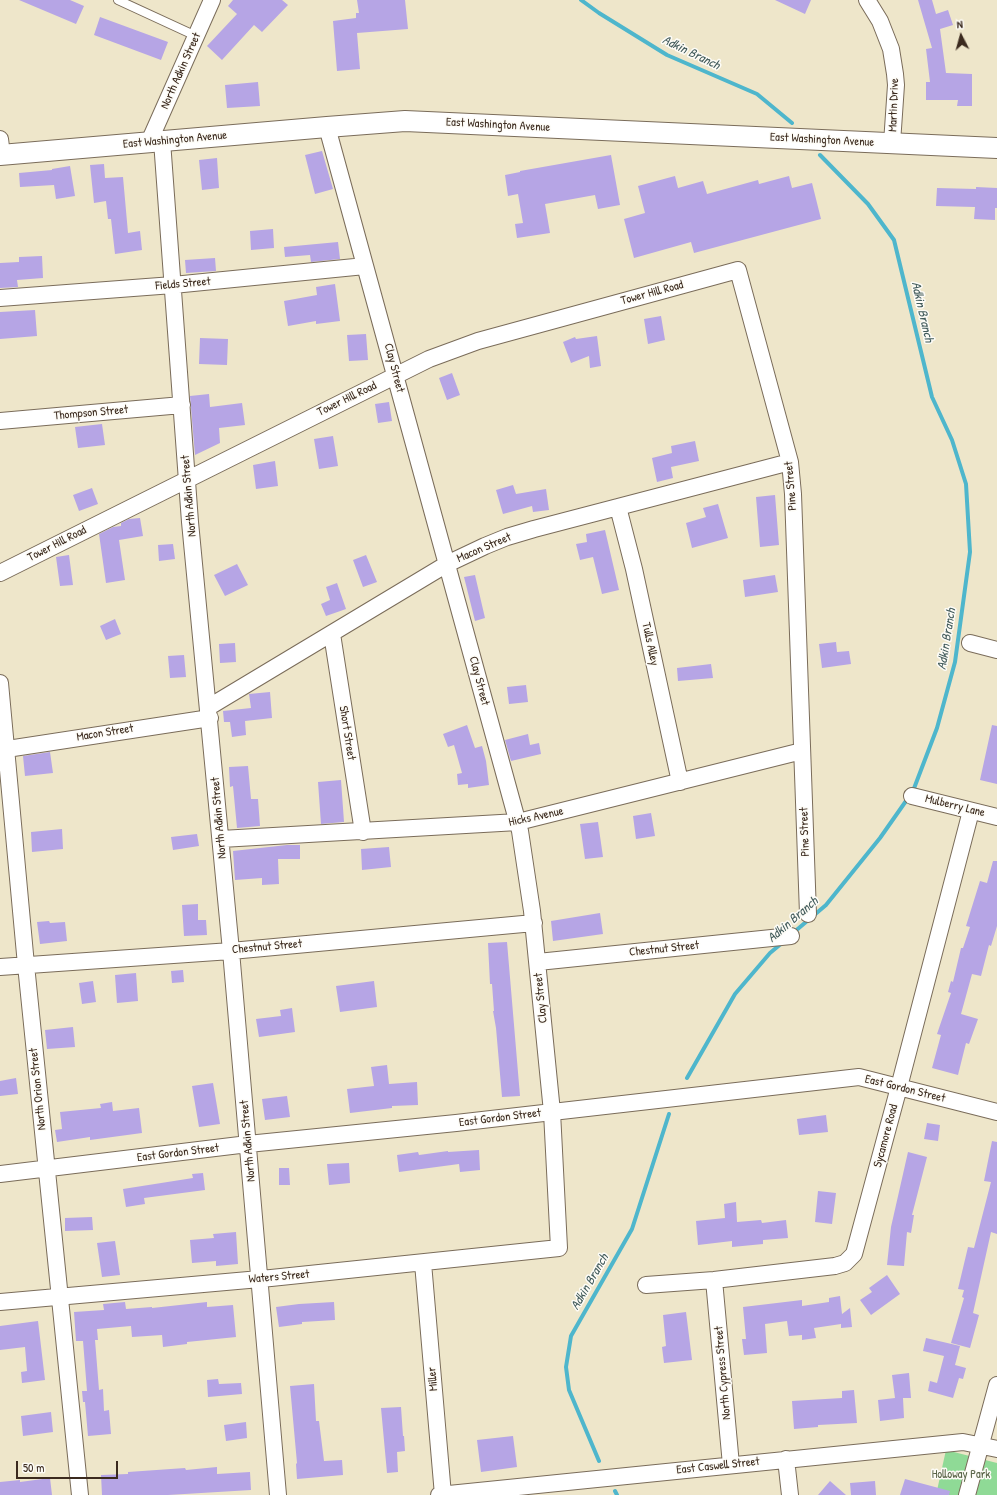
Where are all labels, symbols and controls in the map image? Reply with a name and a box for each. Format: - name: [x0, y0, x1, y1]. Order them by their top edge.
- north arrow: [941, 16, 981, 56]
- text: N: [956, 17, 963, 31]
- street label: North Adkin Street: [158, 31, 204, 111]
- water label: Adkin Branch: [660, 32, 722, 74]
- street label: Martin Drive: [886, 78, 902, 132]
- street label: East Washington Avenue: [446, 115, 550, 135]
- street label: East Washington Avenue: [122, 128, 228, 152]
- street label: East Washington Avenue: [770, 130, 874, 150]
- street label: Fields Street: [155, 274, 211, 294]
- street label: Tower Hill Road: [619, 278, 685, 308]
- water label: Adkin Branch: [907, 280, 937, 344]
- street label: Clay Street: [381, 342, 407, 394]
- street label: Tower Hill Road: [315, 378, 379, 420]
- street label: Thompson Street: [53, 403, 129, 423]
- street label: North Adkin Street: [178, 454, 200, 538]
- street label: Pine Street: [782, 461, 800, 511]
- street label: Tower Hill Road: [25, 523, 89, 565]
- street label: Macon Street: [455, 530, 513, 566]
- water label: Adkin Branch: [934, 607, 960, 671]
- street label: Tulls Alley: [638, 621, 662, 667]
- street label: Clay Street: [466, 655, 492, 707]
- street label: Short Street: [336, 705, 358, 761]
- street label: Macon Street: [75, 721, 135, 745]
- street label: North Adkin Street: [208, 776, 230, 860]
- street label: Mulberry Lane: [924, 792, 986, 820]
- street label: Hicks Avenue: [507, 804, 565, 830]
- street label: Pine Street: [797, 807, 813, 857]
- water label: Adkin Branch: [765, 894, 821, 946]
- street label: Chestnut Street: [231, 937, 303, 957]
- street label: Chestnut Street: [628, 938, 700, 960]
- street label: Clay Street: [531, 972, 551, 1024]
- street label: North Orion Street: [27, 1047, 49, 1131]
- street label: East Gordon Street: [863, 1072, 947, 1106]
- street label: North Adkin Street: [237, 1099, 259, 1183]
- street label: Sycamore Road: [871, 1103, 901, 1169]
- street label: East Gordon Street: [458, 1106, 542, 1130]
- street label: East Gordon Street: [136, 1141, 220, 1165]
- water label: Adkin Branch: [568, 1251, 612, 1313]
- street label: Waters Street: [248, 1267, 310, 1287]
- street label: North Cypress Street: [712, 1326, 734, 1420]
- street label: Miller: [425, 1366, 441, 1392]
- scale bar: [18, 1453, 120, 1479]
- street label: East Caswell Street: [676, 1454, 760, 1478]
- text: 50 m: [23, 1459, 44, 1476]
- park label: Holloway Park: [932, 1468, 990, 1482]

